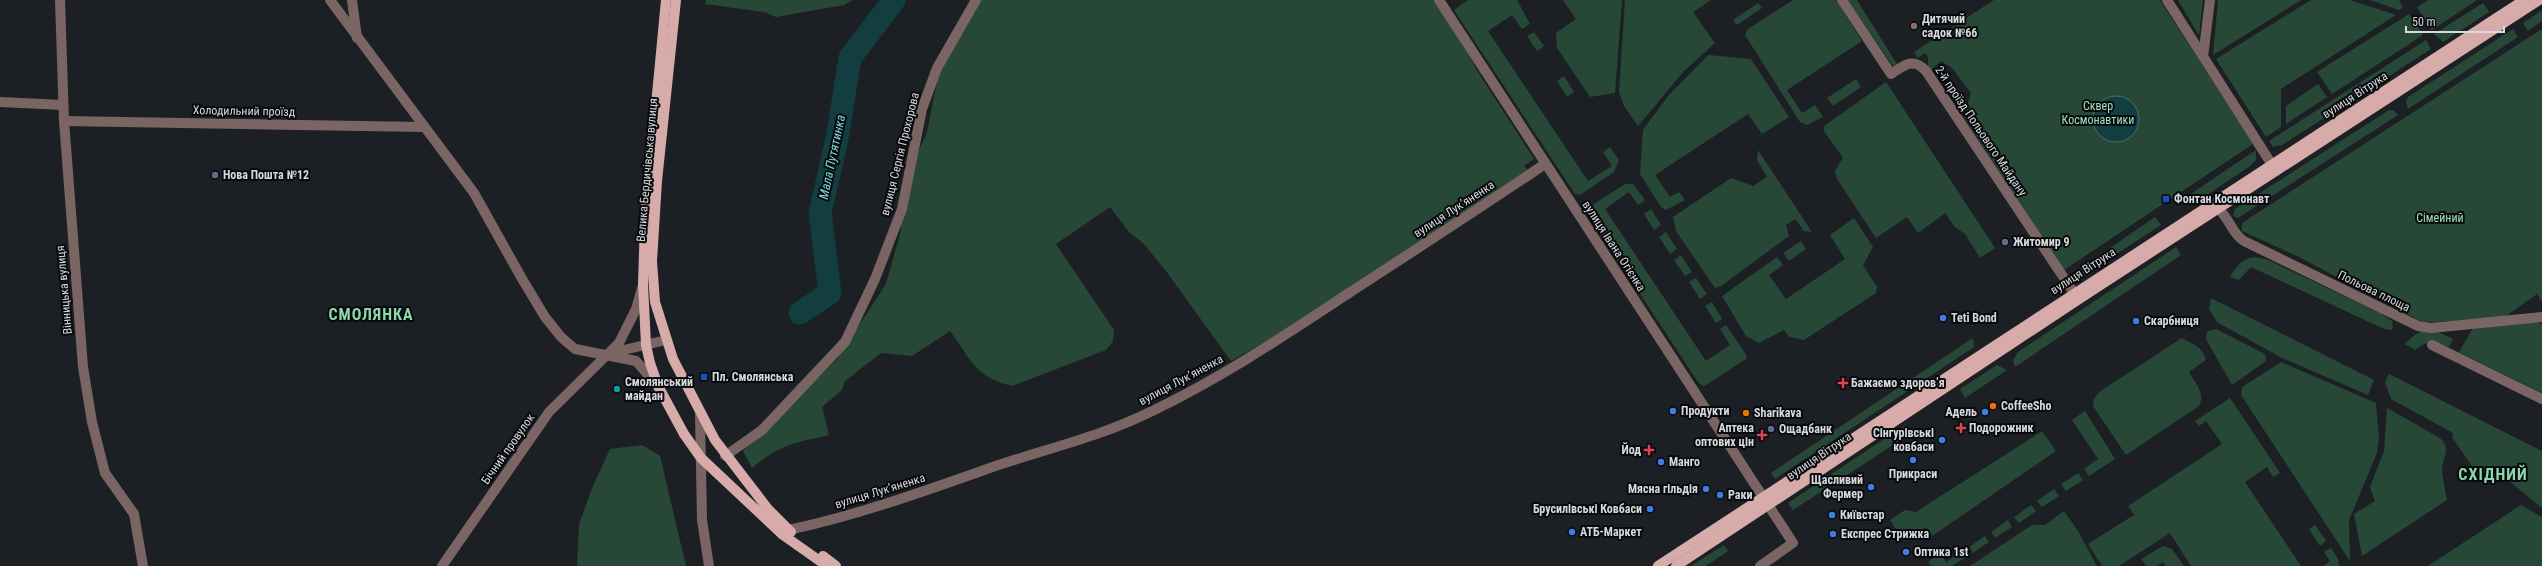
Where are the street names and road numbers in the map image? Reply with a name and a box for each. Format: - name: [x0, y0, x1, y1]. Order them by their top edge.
- street label: 2-й проїзд Польового Майдану: [1932, 63, 2030, 199]
- street label: вулиця Вітрука: [2320, 69, 2390, 121]
- street label: вулиця Сергія Прохорова: [878, 91, 922, 217]
- street label: Велика Бердичівська вулиця: [634, 97, 660, 243]
- street label: Холодильний проїзд: [193, 103, 296, 119]
- street label: вулиця Лукʼяненка: [1411, 178, 1497, 240]
- street label: вулиця Івана Огієнка: [1580, 198, 1649, 294]
- street label: Вінницька вулиця: [53, 245, 75, 335]
- street label: вулиця Вітрука: [2048, 245, 2118, 297]
- street label: Польова площа: [2336, 268, 2413, 315]
- street label: вулиця Лукʼяненка: [1136, 352, 1226, 408]
- street label: Бічний провулок: [478, 411, 538, 487]
- street label: вулиця Вітрука: [1784, 429, 1854, 483]
- street label: вулиця Лукʼяненка: [833, 471, 927, 511]

